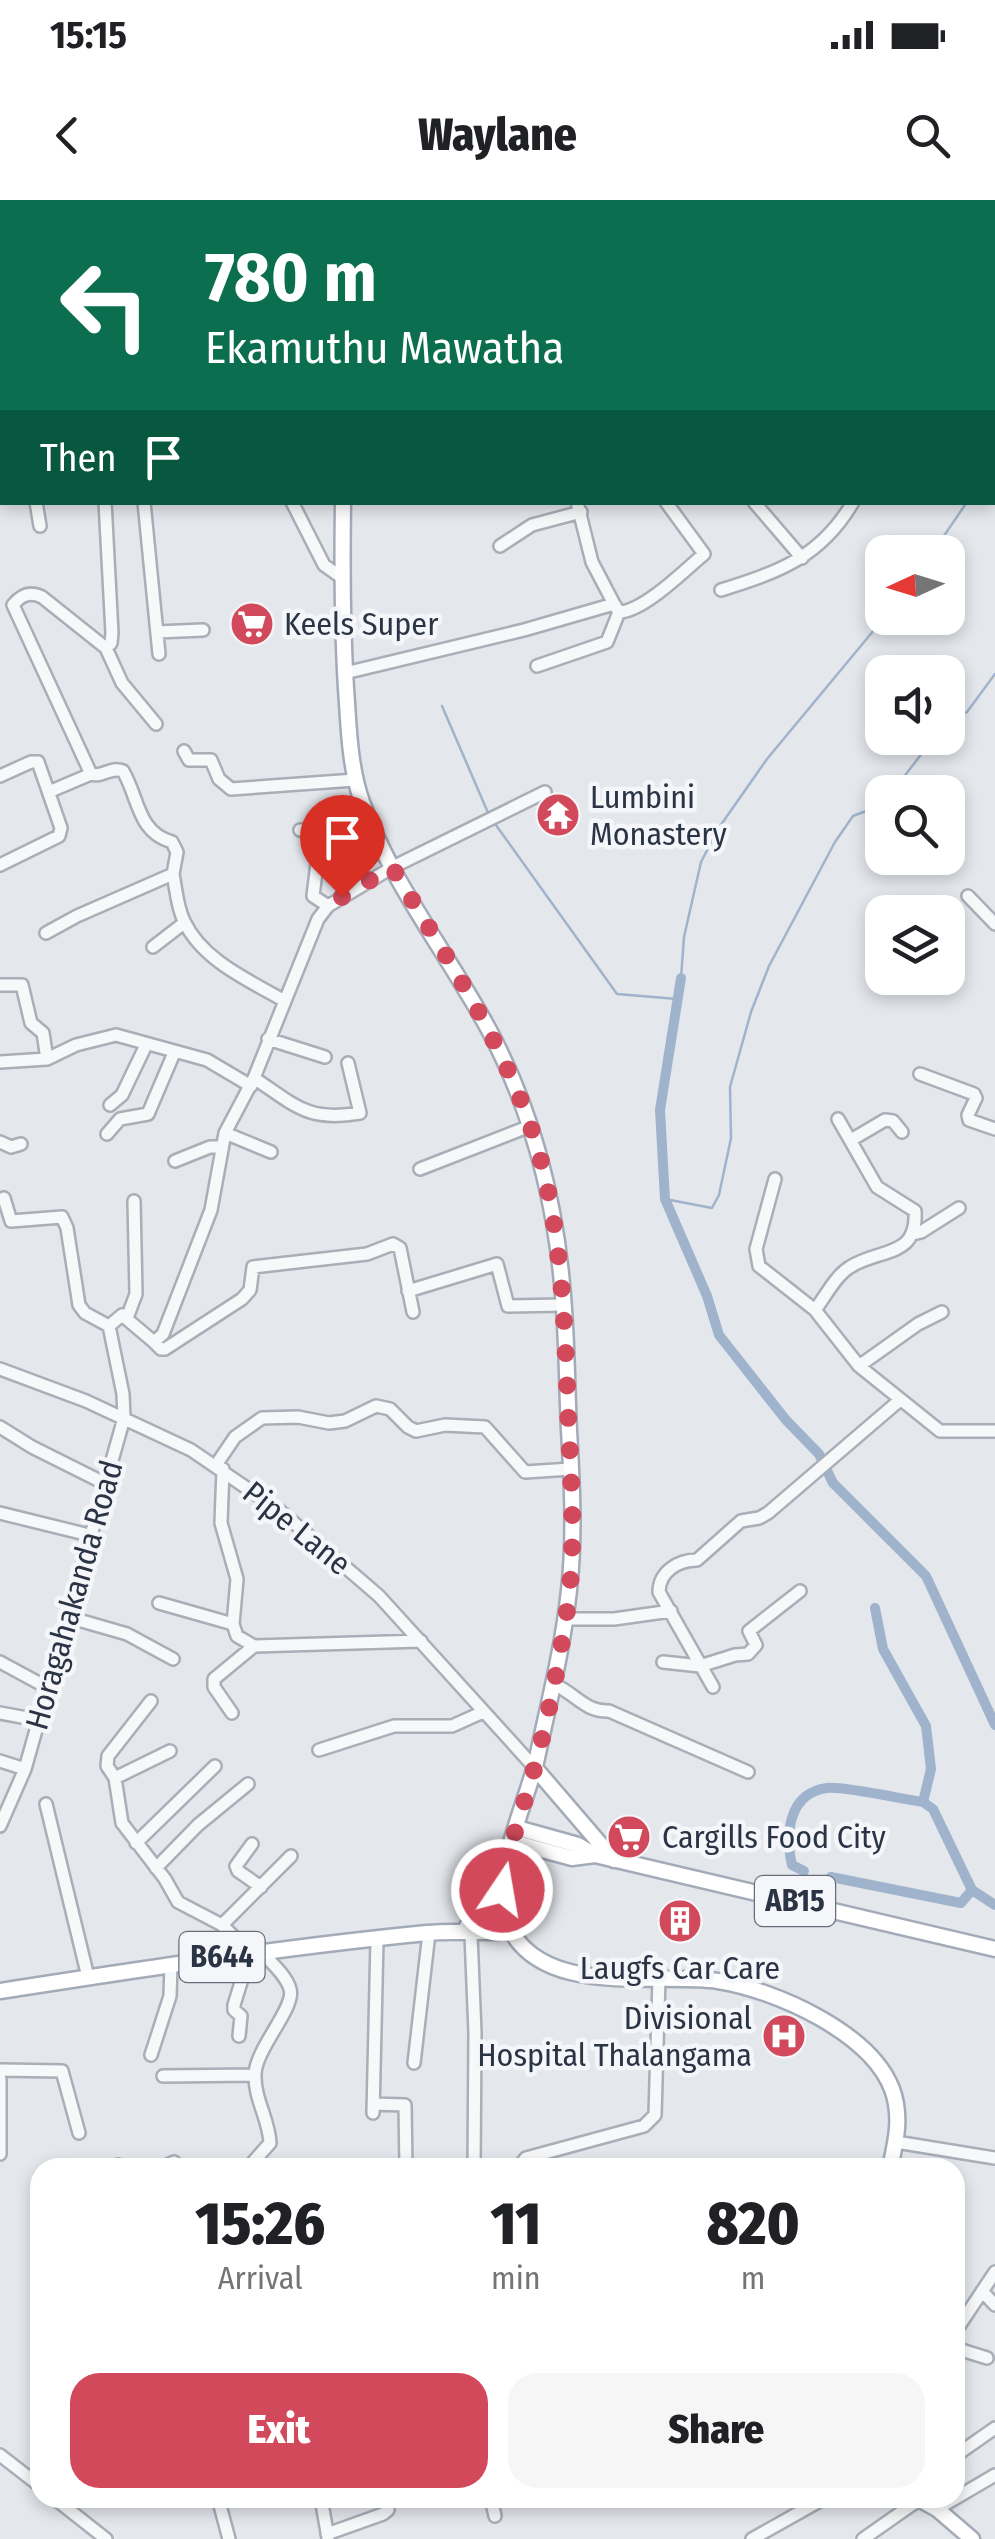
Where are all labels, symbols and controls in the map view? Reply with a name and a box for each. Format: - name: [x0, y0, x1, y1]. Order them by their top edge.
- text: 15:15: [50, 12, 127, 58]
- icon: back: [40, 108, 95, 163]
- text: Waylane: [418, 108, 577, 162]
- icon: search: [900, 108, 955, 163]
- text: 780 m: [205, 236, 377, 320]
- icon: left: [40, 240, 170, 370]
- text: Ekamuthu Mawatha: [205, 321, 564, 375]
- icon: arrive: [136, 430, 191, 485]
- text: Then: [40, 435, 116, 481]
- north arrow: [865, 535, 965, 635]
- map controls: [865, 535, 965, 995]
- supermarket icon: Keels Super: [229, 601, 275, 647]
- place label: Keels Super: [284, 605, 438, 643]
- button: sound: [865, 655, 965, 755]
- button: search: [865, 775, 965, 875]
- place label: Lumbini Monastery: [590, 778, 728, 853]
- temple icon: Lumbini Monastery: [535, 792, 581, 838]
- pin: [300, 795, 385, 898]
- icon: arrive: [315, 810, 370, 865]
- button: layers: [865, 895, 965, 995]
- street label: Horagahakanda Road: [17, 1456, 131, 1734]
- street label: Pipe Lane: [236, 1473, 358, 1583]
- supermarket icon: Cargills Food City: [606, 1814, 652, 1860]
- place label: Cargills Food City: [662, 1818, 886, 1856]
- position arrow: [450, 1838, 554, 1942]
- road number: AB15: [755, 1876, 835, 1926]
- building icon: Laugfs Car Care: [657, 1898, 703, 1944]
- road number: B644: [180, 1932, 264, 1982]
- place label: Laugfs Car Care: [580, 1949, 780, 1987]
- place label: Divisional Hospital Thalangama: [477, 1999, 752, 2074]
- hospital icon: Divisional Hospital Thalangama: [761, 2013, 807, 2059]
- text: 15:26: [195, 2188, 325, 2260]
- text: 11: [490, 2188, 541, 2260]
- text: 820: [706, 2188, 800, 2260]
- text: Arrival: [218, 2259, 303, 2297]
- text: min: [491, 2259, 541, 2297]
- text: m: [741, 2259, 765, 2297]
- button: Exit: [70, 2373, 488, 2488]
- button: Share: [508, 2373, 925, 2488]

